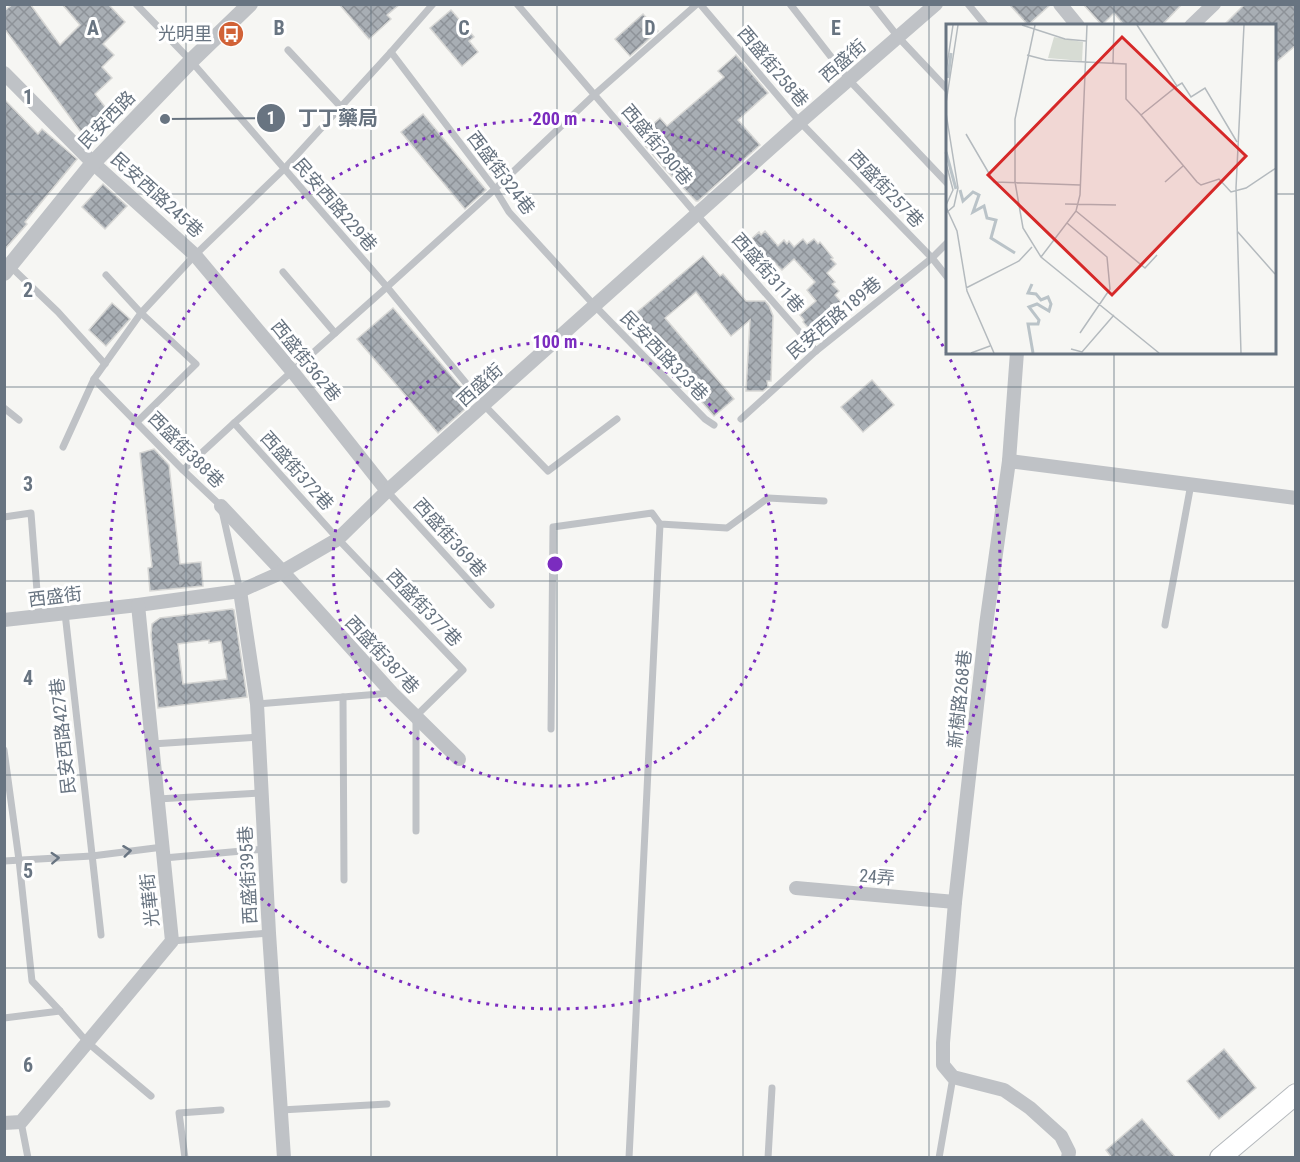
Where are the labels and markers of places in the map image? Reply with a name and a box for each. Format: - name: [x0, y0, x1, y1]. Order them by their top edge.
- bus stop icon: 光明里: [216, 19, 246, 49]
- place label: 光明里: [158, 23, 212, 44]
- callout: 丁丁藥局: [256, 99, 390, 137]
- centre of rings: [545, 554, 565, 574]

